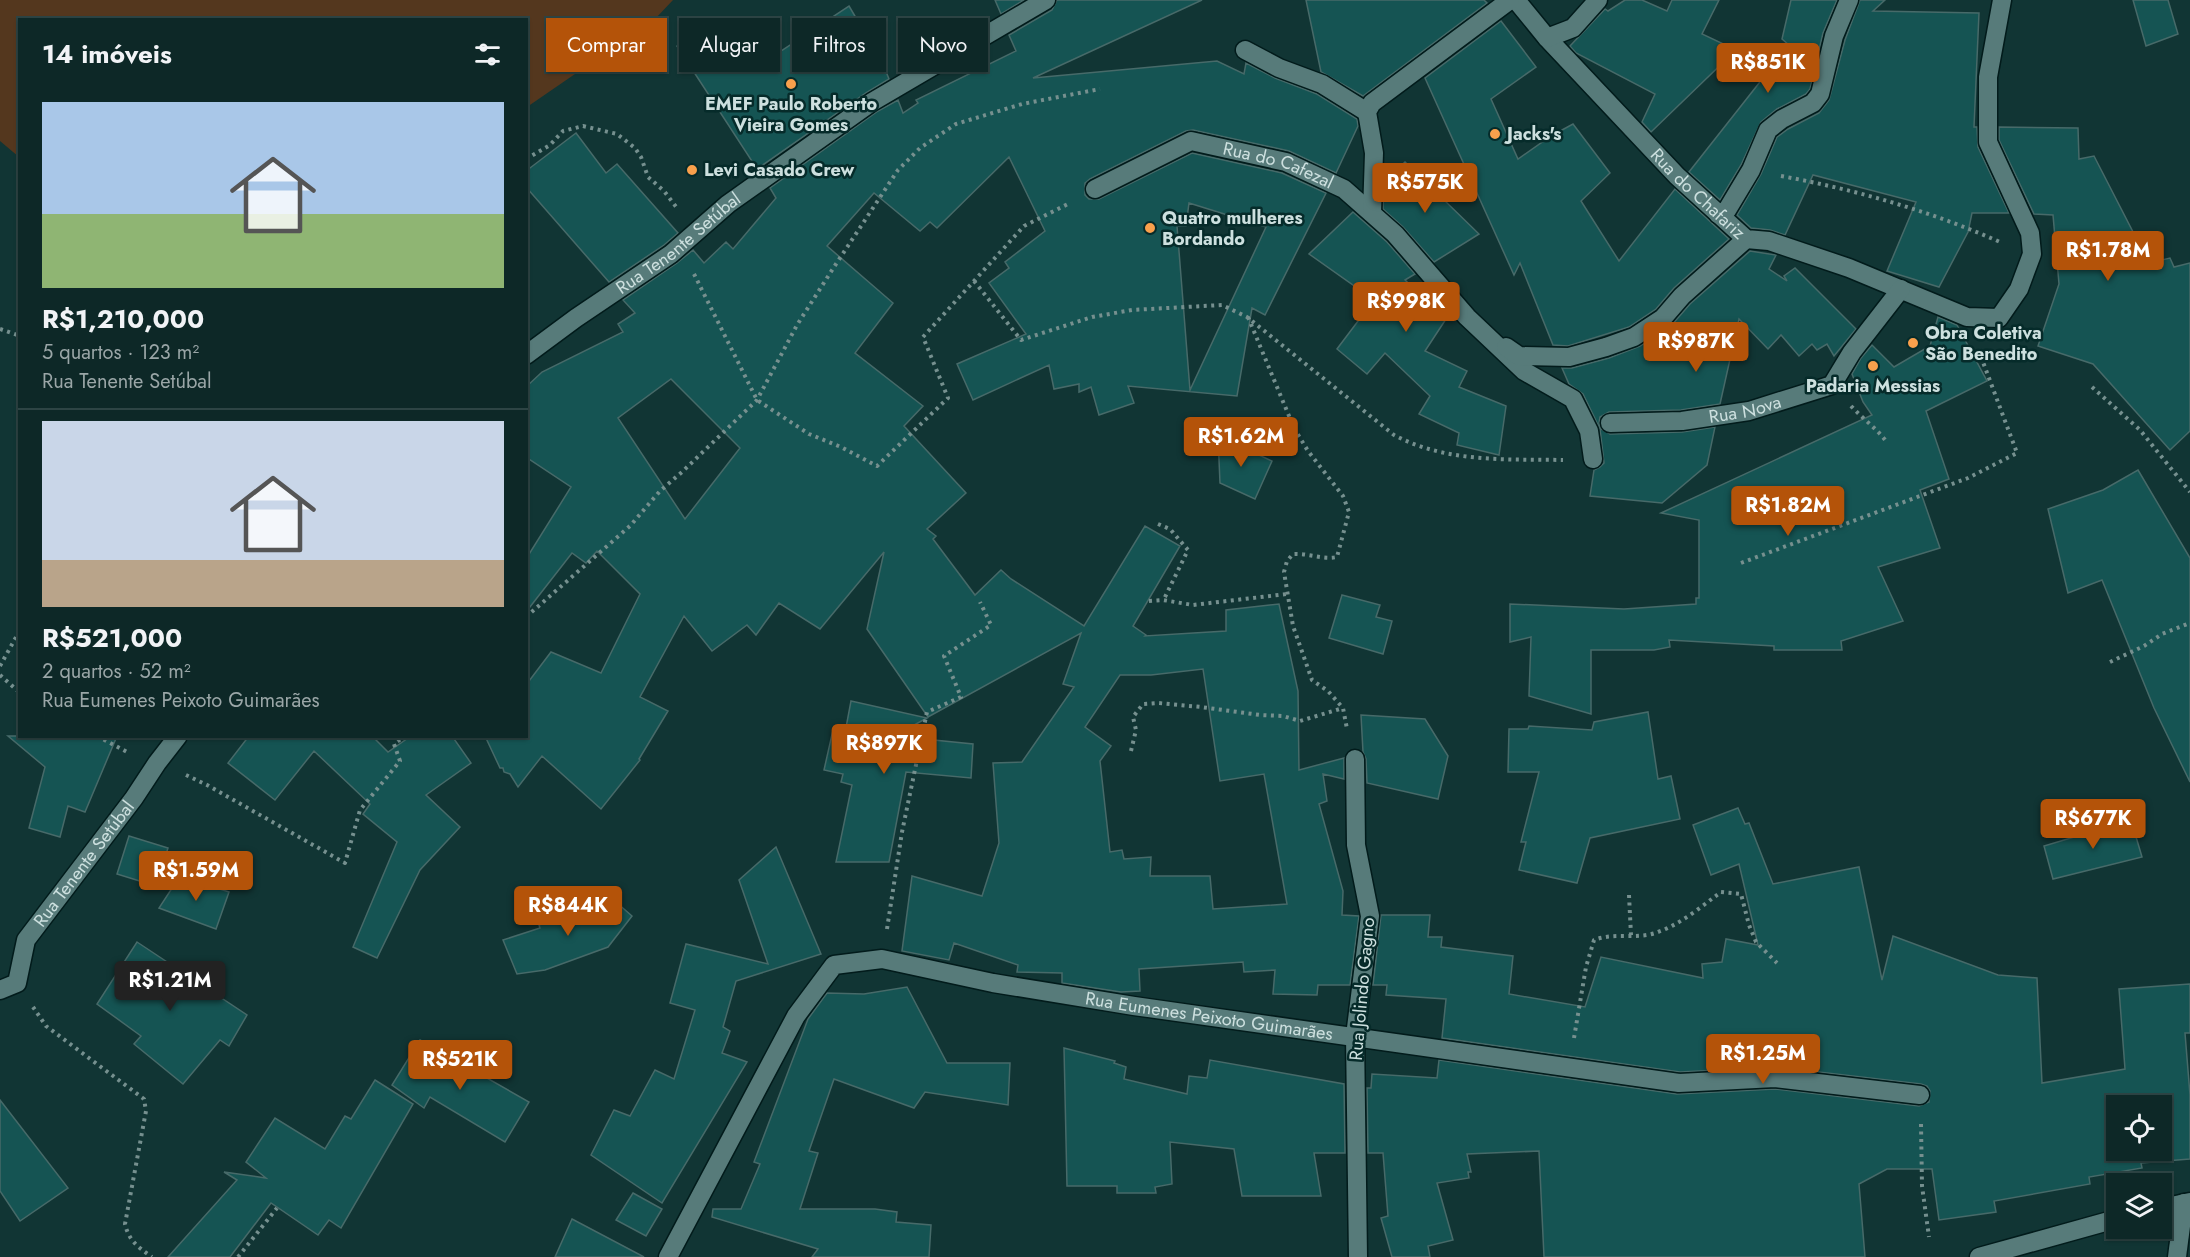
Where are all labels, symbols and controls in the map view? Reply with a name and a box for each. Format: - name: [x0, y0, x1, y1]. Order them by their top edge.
- chip: Comprar: [546, 18, 667, 72]
- chip: Alugar: [679, 18, 780, 72]
- chip: Filtros: [792, 18, 886, 72]
- chip: Novo: [898, 18, 988, 72]
- text: 14 imóveis: [42, 35, 172, 73]
- icon: filters: [471, 38, 504, 71]
- pin: R$851K: [1719, 43, 1817, 94]
- text: R$851K: [1731, 48, 1805, 77]
- marker: EMEF Paulo Roberto Vieira Gomes: [784, 77, 798, 91]
- place label: EMEF Paulo Roberto Vieira Gomes: [705, 91, 877, 138]
- place label: Jacks's: [1504, 121, 1562, 147]
- marker: Jacks's: [1488, 127, 1502, 141]
- street label: Rua do Cafezal: [1220, 135, 1338, 195]
- icon: home: [219, 141, 327, 249]
- street label: Rua do Chafariz: [1644, 142, 1752, 246]
- place label: Levi Casado Crew: [704, 157, 855, 183]
- marker: Levi Casado Crew: [685, 163, 699, 177]
- pin: R$575K: [1376, 163, 1474, 214]
- text: R$575K: [1386, 168, 1464, 197]
- street label: Rua Tenente Setúbal: [611, 186, 746, 301]
- place label: Quatro mulheres Bordando: [1162, 205, 1303, 252]
- marker: Quatro mulheres Bordando: [1143, 221, 1157, 235]
- pin: R$1.78M: [2053, 231, 2163, 282]
- text: R$1.78M: [2066, 236, 2150, 265]
- pin: R$998K: [1357, 282, 1455, 333]
- text: R$998K: [1367, 287, 1445, 316]
- text: R$1,210,000: [42, 300, 204, 338]
- place label: Obra Coletiva São Benedito: [1925, 320, 2042, 367]
- pin: R$987K: [1647, 322, 1745, 373]
- text: R$987K: [1657, 327, 1735, 356]
- marker: Obra Coletiva São Benedito: [1906, 336, 1920, 350]
- text: 5 quartos · 123 m²: [42, 338, 199, 367]
- marker: Padaria Messias: [1866, 359, 1880, 373]
- text: Rua Tenente Setúbal: [42, 367, 212, 396]
- place label: Padaria Messias: [1806, 373, 1940, 399]
- street label: Rua Nova: [1707, 389, 1784, 430]
- pin: R$1.62M: [1186, 417, 1296, 468]
- text: R$1.62M: [1198, 422, 1284, 451]
- icon: home: [219, 460, 327, 568]
- pin: R$1.82M: [1733, 486, 1843, 537]
- text: R$1.82M: [1745, 491, 1831, 520]
- text: R$521,000: [42, 619, 182, 657]
- text: 2 quartos · 52 m²: [42, 657, 191, 686]
- text: Rua Eumenes Peixoto Guimarães: [42, 686, 320, 715]
- pin: R$897K: [835, 724, 933, 775]
- text: R$897K: [846, 729, 922, 758]
- street label: Rua Tenente Setúbal: [27, 795, 140, 932]
- pin: R$677K: [2044, 799, 2142, 850]
- text: R$677K: [2055, 804, 2131, 833]
- pin: R$1.59M: [141, 851, 251, 902]
- text: R$1.59M: [153, 856, 239, 885]
- pin: R$844K: [519, 886, 617, 937]
- text: R$844K: [528, 891, 608, 920]
- street label: Rua Jolindo Gagno: [1343, 916, 1381, 1062]
- pin: R$1.21M: [115, 961, 225, 1012]
- text: R$1.21M: [128, 966, 212, 995]
- street label: Rua Eumenes Peixoto Guimarães: [1083, 985, 1335, 1047]
- pin: R$1.25M: [1708, 1034, 1818, 1085]
- text: R$1.25M: [1720, 1039, 1806, 1068]
- pin: R$521K: [411, 1040, 509, 1091]
- text: R$521K: [422, 1045, 498, 1074]
- map controls: [2106, 1095, 2172, 1239]
- button: locate: [2106, 1095, 2172, 1161]
- button: layers: [2106, 1173, 2172, 1239]

